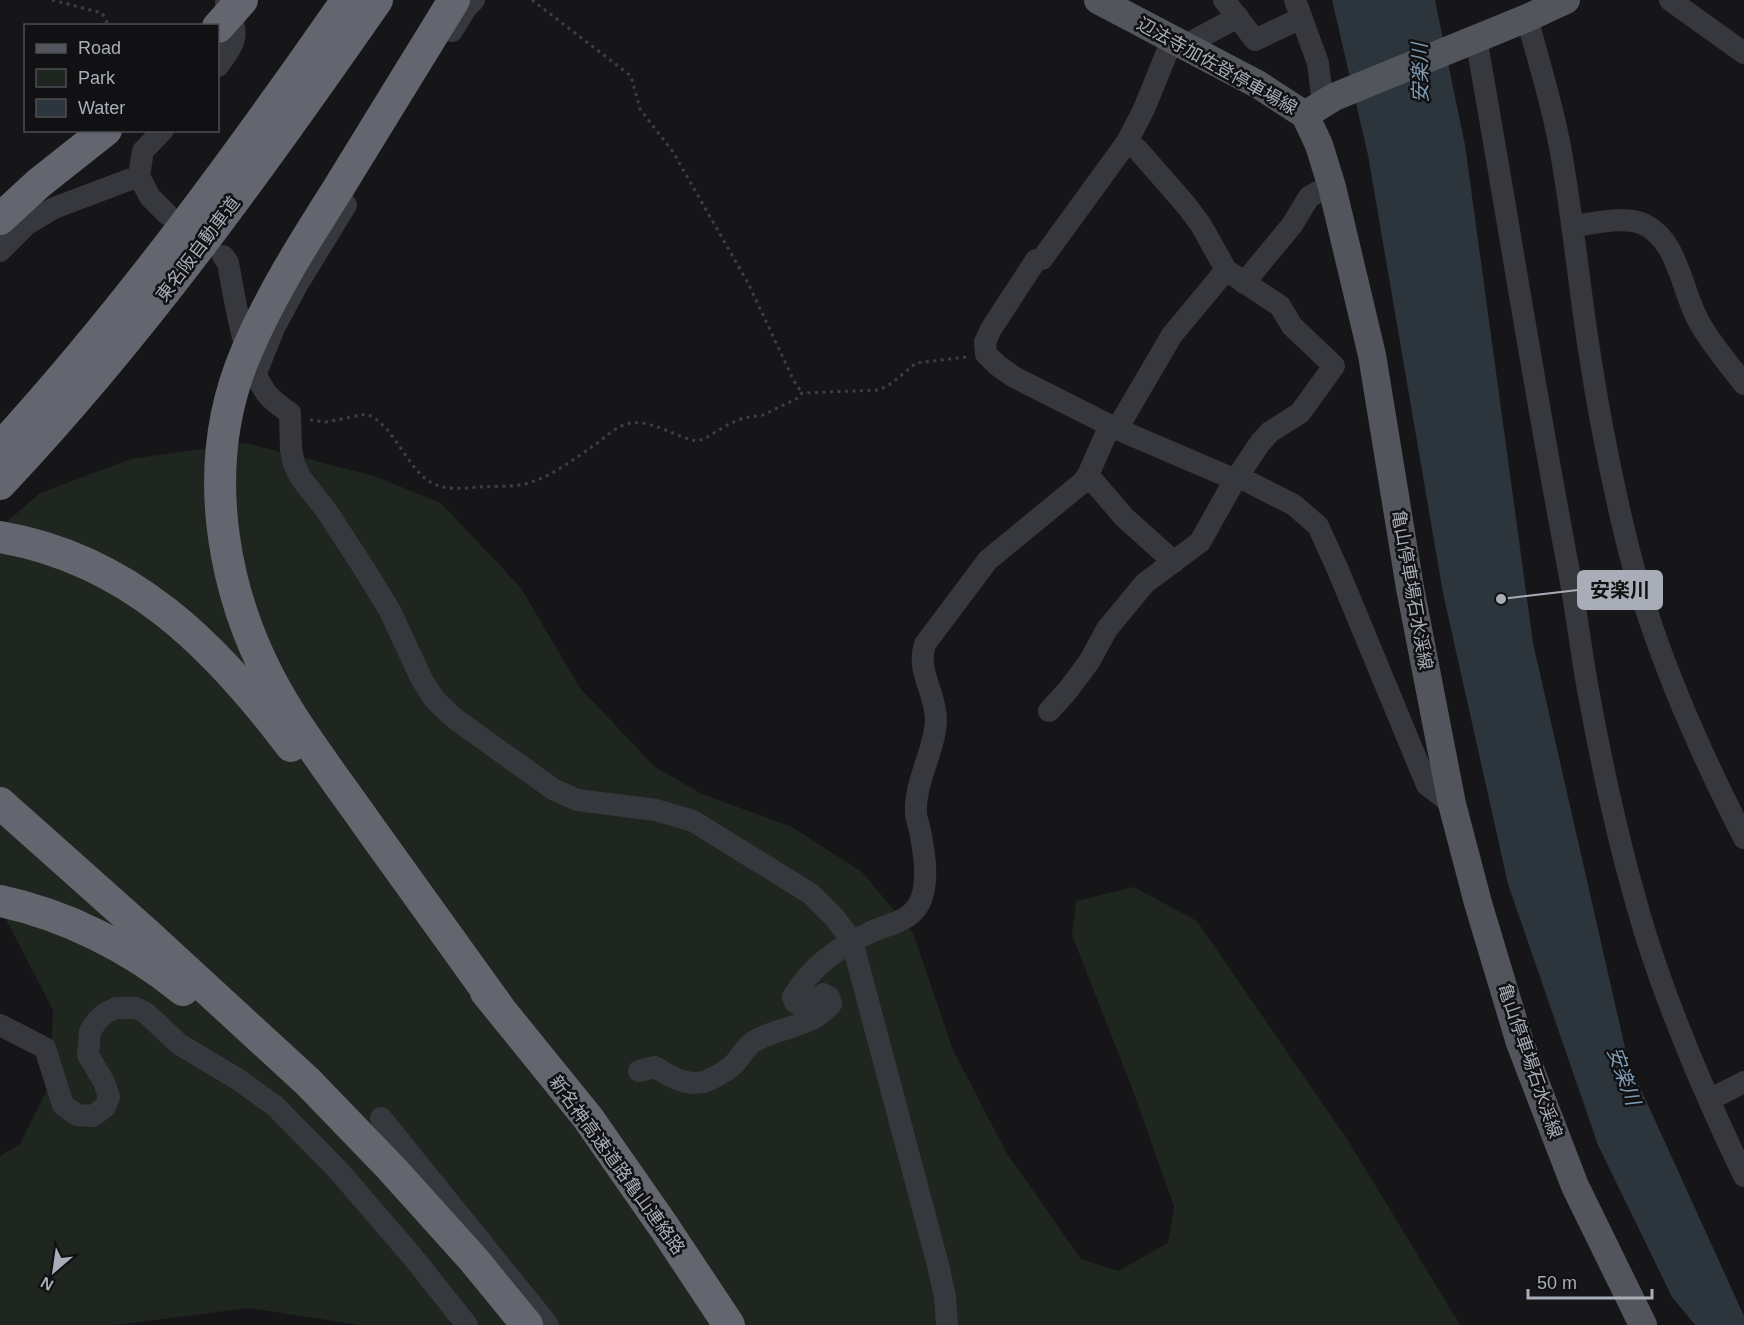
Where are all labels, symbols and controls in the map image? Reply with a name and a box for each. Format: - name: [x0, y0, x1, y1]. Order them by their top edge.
- street label: 辺法寺加佐登停車場線: [1133, 14, 1301, 118]
- legend: [24, 24, 219, 132]
- text: Road: [78, 38, 121, 58]
- water label: 安楽川: [1408, 41, 1432, 103]
- text: Park: [78, 68, 116, 88]
- text: Water: [78, 98, 125, 118]
- street label: 東名阪自動車道: [152, 193, 244, 305]
- street label: 亀山停車場石水渓線: [1388, 508, 1436, 672]
- callout: 安楽川: [1578, 571, 1662, 609]
- text: 安楽川: [1590, 579, 1650, 601]
- street label: 亀山停車場石水渓線: [1494, 981, 1566, 1141]
- water label: 安楽川: [1603, 1044, 1645, 1110]
- street label: 新名神高速道路亀山連絡路: [545, 1072, 689, 1258]
- north arrow: [24, 1241, 84, 1301]
- scale bar: [1528, 1262, 1652, 1300]
- text: N: [38, 1273, 56, 1294]
- text: 50 m: [1537, 1273, 1577, 1293]

